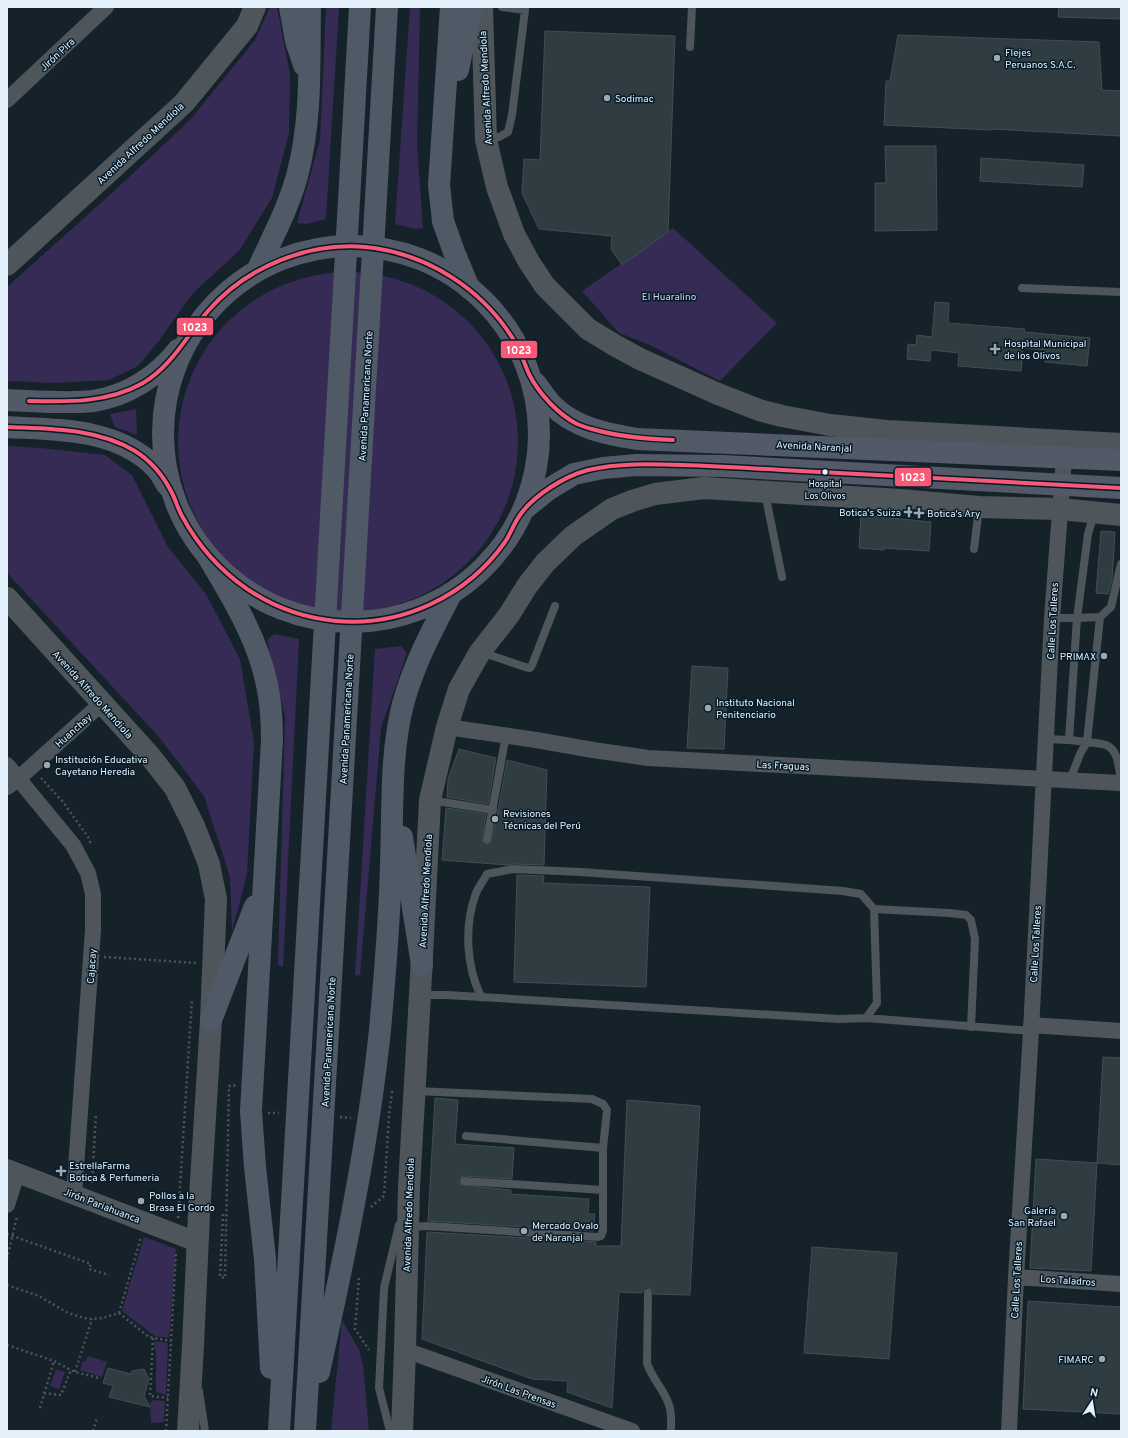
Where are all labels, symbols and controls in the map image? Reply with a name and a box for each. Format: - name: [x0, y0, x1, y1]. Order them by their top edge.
- street label: Avenida Alfredo Mendiola: [477, 31, 496, 145]
- street label: Jirón Pira: [38, 36, 78, 75]
- place label: Flejes Peruanos S.A.C.: [1005, 47, 1075, 72]
- marker: Flejes Peruanos S.A.C.: [992, 53, 1002, 63]
- marker: Sodimac: [602, 93, 612, 103]
- place label: Sodimac: [615, 93, 654, 106]
- street label: Avenida Alfredo Mendiola: [95, 100, 187, 188]
- park label: El Huaralino: [642, 291, 697, 304]
- line badge: 1023: [176, 317, 214, 336]
- text: 1023: [183, 321, 207, 335]
- street label: Avenida Panamericana Norte: [357, 331, 376, 462]
- place label: Hospìtal Municipal de los Olivos: [1004, 338, 1086, 363]
- line badge: 1023: [500, 340, 538, 359]
- marker: Hospìtal Municipal de los Olivos: [989, 343, 1001, 355]
- text: 1023: [507, 344, 531, 358]
- street label: Avenida Naranjal: [776, 439, 852, 456]
- marker: Hospital Los Olivos: [820, 467, 830, 477]
- line badge: 1023: [894, 467, 932, 487]
- text: 1023: [901, 471, 925, 485]
- place label: Hospital Los Olivos: [804, 479, 846, 502]
- place label: Botica's Suiza: [839, 507, 901, 520]
- marker: Botica's Suiza: [904, 507, 914, 517]
- marker: Botica's Ary: [914, 508, 924, 518]
- place label: Botica's Ary: [927, 508, 980, 521]
- street label: Calle Los Talleres: [1045, 582, 1062, 660]
- street label: Avenida Alfredo Mendiola: [49, 648, 135, 742]
- place label: PRIMAX: [1060, 651, 1096, 664]
- marker: PRIMAX: [1099, 651, 1109, 661]
- street label: Avenida Panamericana Norte: [338, 654, 357, 785]
- place label: Instituto Nacional Penitenciario: [716, 697, 795, 722]
- marker: Instituto Nacional Penitenciario: [703, 703, 713, 713]
- street label: Huanchay: [53, 711, 95, 751]
- place label: Institución Educativa Cayetano Heredia: [55, 754, 148, 779]
- street label: Las Fraguas: [756, 759, 810, 774]
- marker: Institución Educativa Cayetano Heredia: [42, 760, 52, 770]
- place label: Revisiones Técnicas del Perú: [503, 808, 581, 833]
- marker: Revisiones Técnicas del Perú: [490, 814, 500, 824]
- street label: Avenida Alfredo Mendiola: [417, 834, 436, 948]
- street label: Calle Los Talleres: [1028, 905, 1045, 983]
- street label: Cajacay: [85, 948, 100, 984]
- street label: Avenida Panamericana Norte: [320, 977, 339, 1108]
- street label: Avenida Alfredo Mendiola: [401, 1158, 418, 1272]
- place label: EstrellaFarma Botica & Perfumeria: [69, 1160, 159, 1185]
- marker: EstrellaFarma Botica & Perfumeria: [56, 1166, 66, 1176]
- street label: Jirón Pariahuanca: [61, 1186, 142, 1227]
- place label: Pollos a la Brasa El Gordo: [149, 1190, 215, 1215]
- marker: Pollos a la Brasa El Gordo: [136, 1196, 146, 1206]
- place label: Galería San Rafael: [1008, 1205, 1056, 1230]
- marker: Galería San Rafael: [1059, 1211, 1069, 1221]
- place label: Mercado Ovalo de Naranjal: [532, 1220, 599, 1245]
- marker: Mercado Ovalo de Naranjal: [519, 1226, 529, 1236]
- street label: Calle Los Talleres: [1009, 1241, 1026, 1319]
- street label: Los Taladros: [1040, 1273, 1096, 1290]
- place label: FIMARC: [1058, 1354, 1094, 1367]
- marker: FIMARC: [1097, 1354, 1107, 1364]
- street label: Jirón Las Prensas: [479, 1373, 558, 1412]
- north arrow: [1072, 1382, 1112, 1422]
- text: N: [1089, 1386, 1099, 1401]

